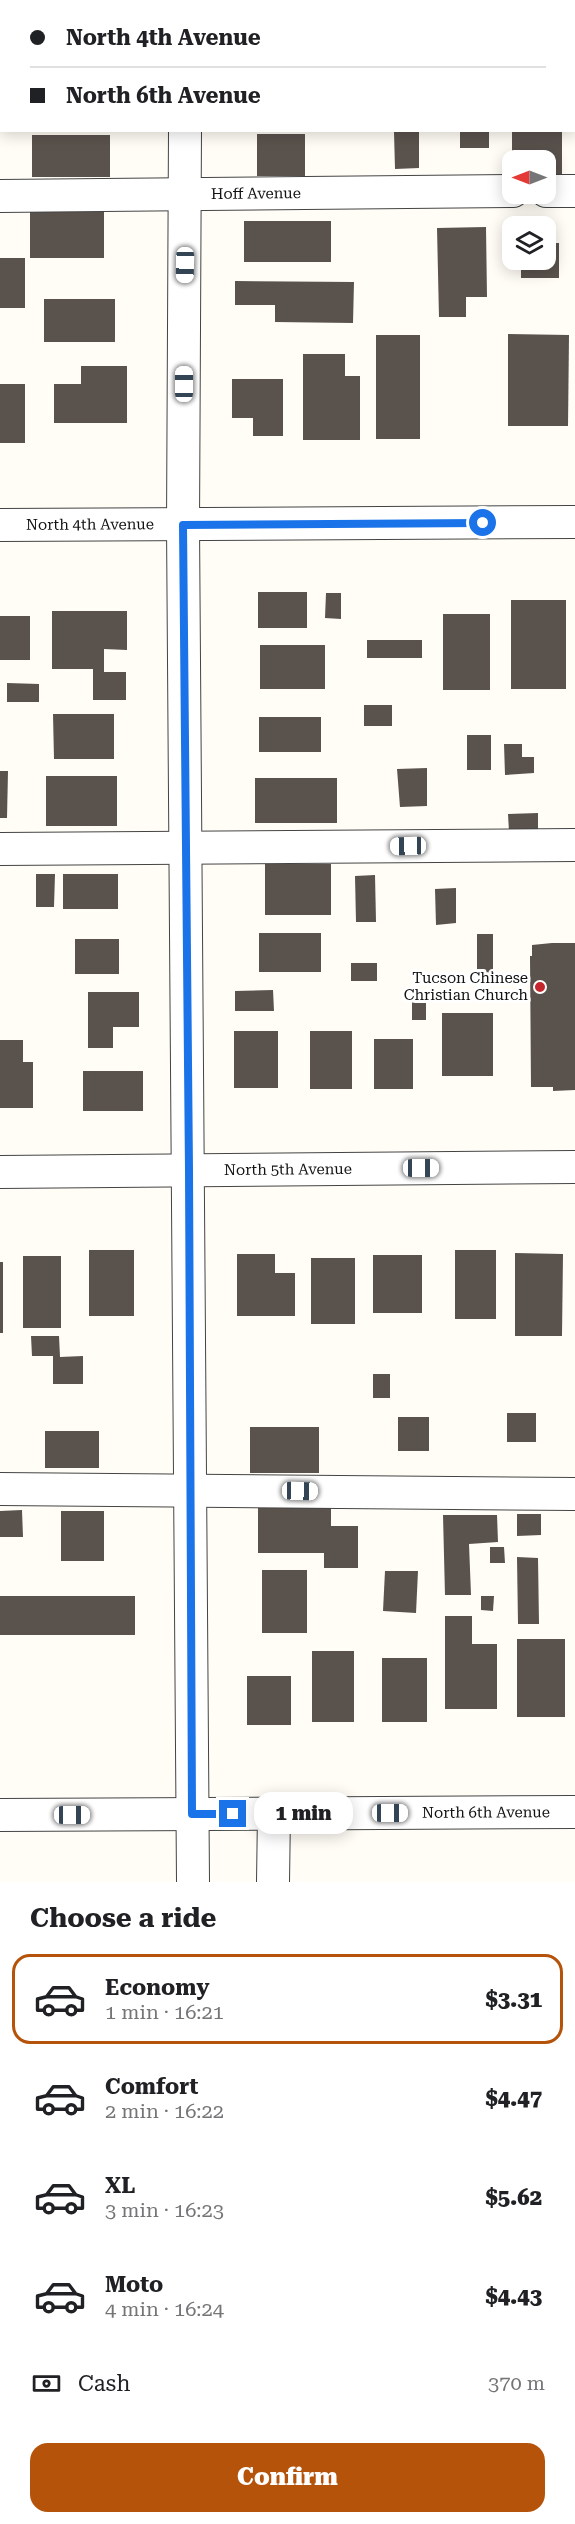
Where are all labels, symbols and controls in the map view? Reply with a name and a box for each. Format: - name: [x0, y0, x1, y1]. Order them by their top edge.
- text: North 4th Avenue: [66, 25, 261, 50]
- text: North 6th Avenue: [66, 83, 261, 108]
- north arrow: [502, 150, 556, 204]
- map controls: [502, 150, 556, 270]
- street label: Hoff Avenue: [211, 184, 301, 203]
- button: layers: [502, 216, 556, 270]
- car: [176, 247, 194, 283]
- car: [175, 366, 193, 402]
- route start: [469, 509, 496, 536]
- street label: North 4th Avenue: [26, 515, 154, 534]
- car: [390, 837, 426, 855]
- place label: Tucson Chinese Christian Church: [404, 969, 528, 1004]
- marker: Tucson Chinese Christian Church: [533, 980, 547, 994]
- car: [403, 1159, 439, 1177]
- street label: North 5th Avenue: [224, 1160, 352, 1179]
- car: [282, 1482, 318, 1500]
- callout: 1 min: [254, 1793, 353, 1835]
- route end: [219, 1800, 246, 1827]
- text: 1 min: [275, 1801, 332, 1825]
- street label: North 6th Avenue: [422, 1803, 550, 1822]
- car: [372, 1804, 408, 1822]
- car: [54, 1806, 90, 1824]
- text: Choose a ride: [30, 1902, 216, 1934]
- icon: car: [33, 1972, 87, 2026]
- text: Economy: [105, 1975, 209, 2000]
- text: $3.31: [485, 1987, 542, 2012]
- text: 1 min · 16:21: [105, 2000, 224, 2024]
- icon: car: [33, 2071, 87, 2125]
- text: Comfort: [105, 2074, 198, 2099]
- text: $4.47: [485, 2086, 542, 2111]
- text: 2 min · 16:22: [105, 2099, 224, 2123]
- icon: car: [33, 2170, 87, 2224]
- text: XL: [105, 2173, 135, 2198]
- text: $5.62: [485, 2185, 542, 2210]
- text: 3 min · 16:23: [105, 2198, 224, 2222]
- icon: car: [33, 2269, 87, 2323]
- text: Moto: [105, 2272, 163, 2297]
- text: $4.43: [485, 2284, 542, 2309]
- text: 4 min · 16:24: [105, 2297, 224, 2321]
- icon: cash: [30, 2367, 63, 2400]
- text: Cash: [78, 2371, 130, 2396]
- text: 370 m: [488, 2371, 545, 2395]
- button: Confirm: [30, 2443, 545, 2512]

